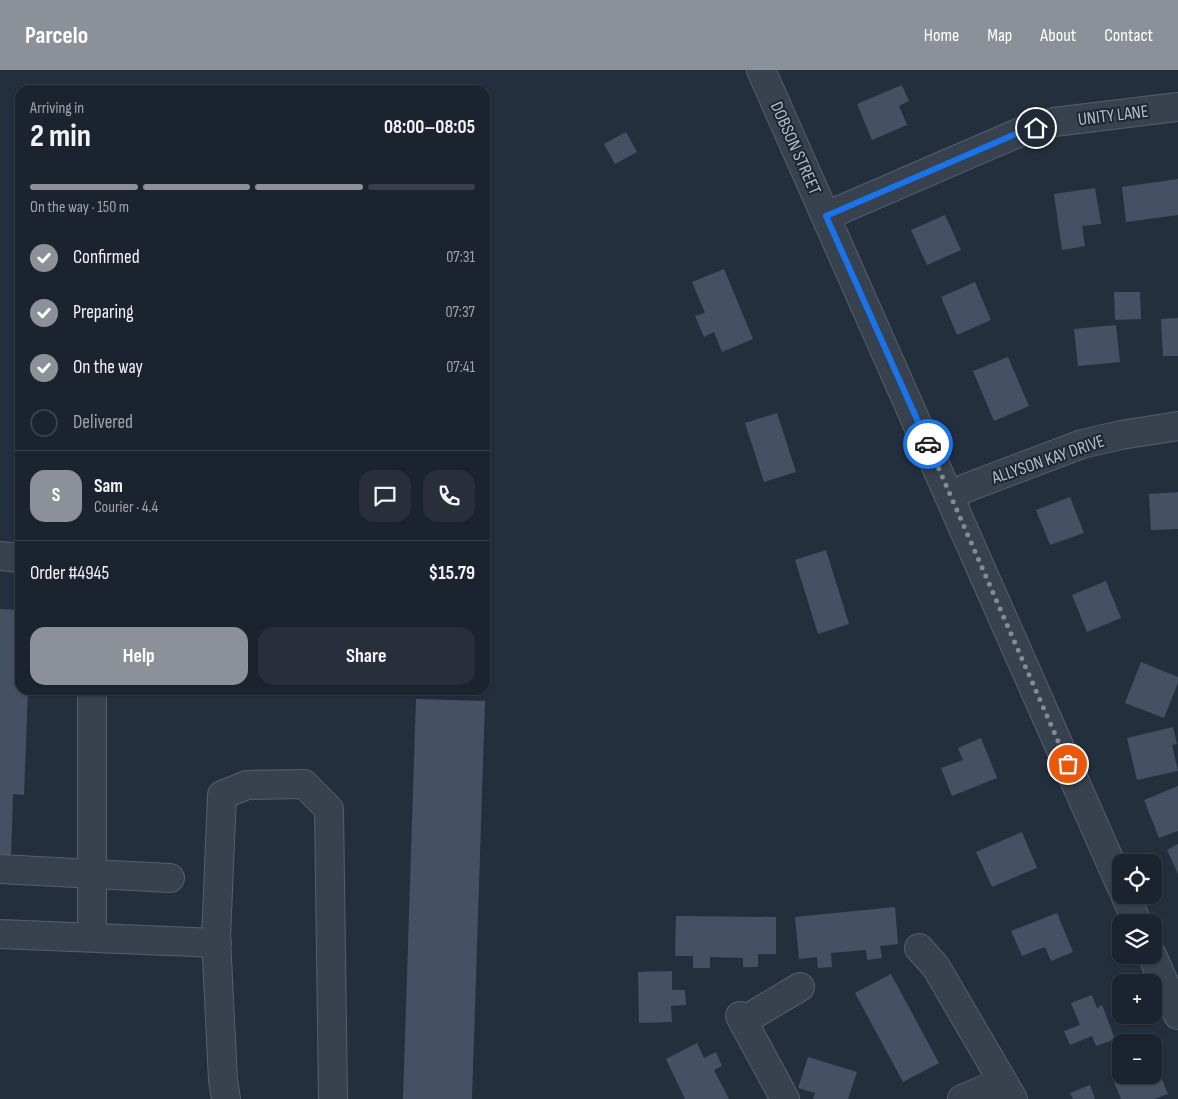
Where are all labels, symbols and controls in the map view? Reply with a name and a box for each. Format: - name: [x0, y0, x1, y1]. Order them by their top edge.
- text: Parcelo: [25, 21, 88, 50]
- text: Home: [924, 25, 959, 46]
- text: Map: [987, 25, 1012, 46]
- text: About: [1040, 25, 1076, 46]
- text: Contact: [1104, 25, 1153, 46]
- street label: DOBSON STREET: [766, 98, 825, 198]
- text: Arriving in: [30, 99, 84, 118]
- street label: UNITY LANE: [1077, 101, 1149, 130]
- pin: [1015, 107, 1057, 149]
- icon: home: [1022, 114, 1050, 142]
- text: 08:00–08:05: [384, 116, 475, 139]
- text: 2 min: [30, 117, 91, 156]
- text: On the way · 150 m: [30, 198, 129, 217]
- icon: check: [30, 244, 58, 272]
- text: Confirmed: [73, 246, 140, 269]
- text: 07:31: [446, 248, 475, 267]
- icon: check: [30, 299, 58, 327]
- text: Preparing: [73, 301, 134, 324]
- text: 07:37: [445, 303, 475, 322]
- icon: check: [30, 354, 58, 382]
- text: On the way: [73, 356, 143, 379]
- text: 07:41: [446, 358, 475, 377]
- text: Delivered: [73, 411, 133, 434]
- courier: [903, 419, 953, 469]
- icon: car: [914, 430, 942, 458]
- street label: ALLYSON KAY DRIVE: [988, 430, 1107, 489]
- button: chat: [359, 470, 411, 522]
- button: phone: [423, 470, 475, 522]
- text: Sam: [94, 475, 123, 498]
- text: S: [52, 484, 60, 507]
- text: Courier · 4.4: [94, 498, 158, 517]
- text: Order #4945: [30, 562, 109, 585]
- text: $15.79: [429, 562, 475, 585]
- button: Help: [30, 627, 248, 685]
- button: Share: [258, 627, 475, 685]
- pin: [1047, 743, 1089, 785]
- icon: bag: [1054, 750, 1082, 778]
- map controls: [1112, 854, 1162, 1084]
- button: locate: [1112, 854, 1162, 904]
- button: layers: [1112, 914, 1162, 964]
- button: +: [1112, 974, 1162, 1024]
- button: −: [1112, 1034, 1162, 1084]

